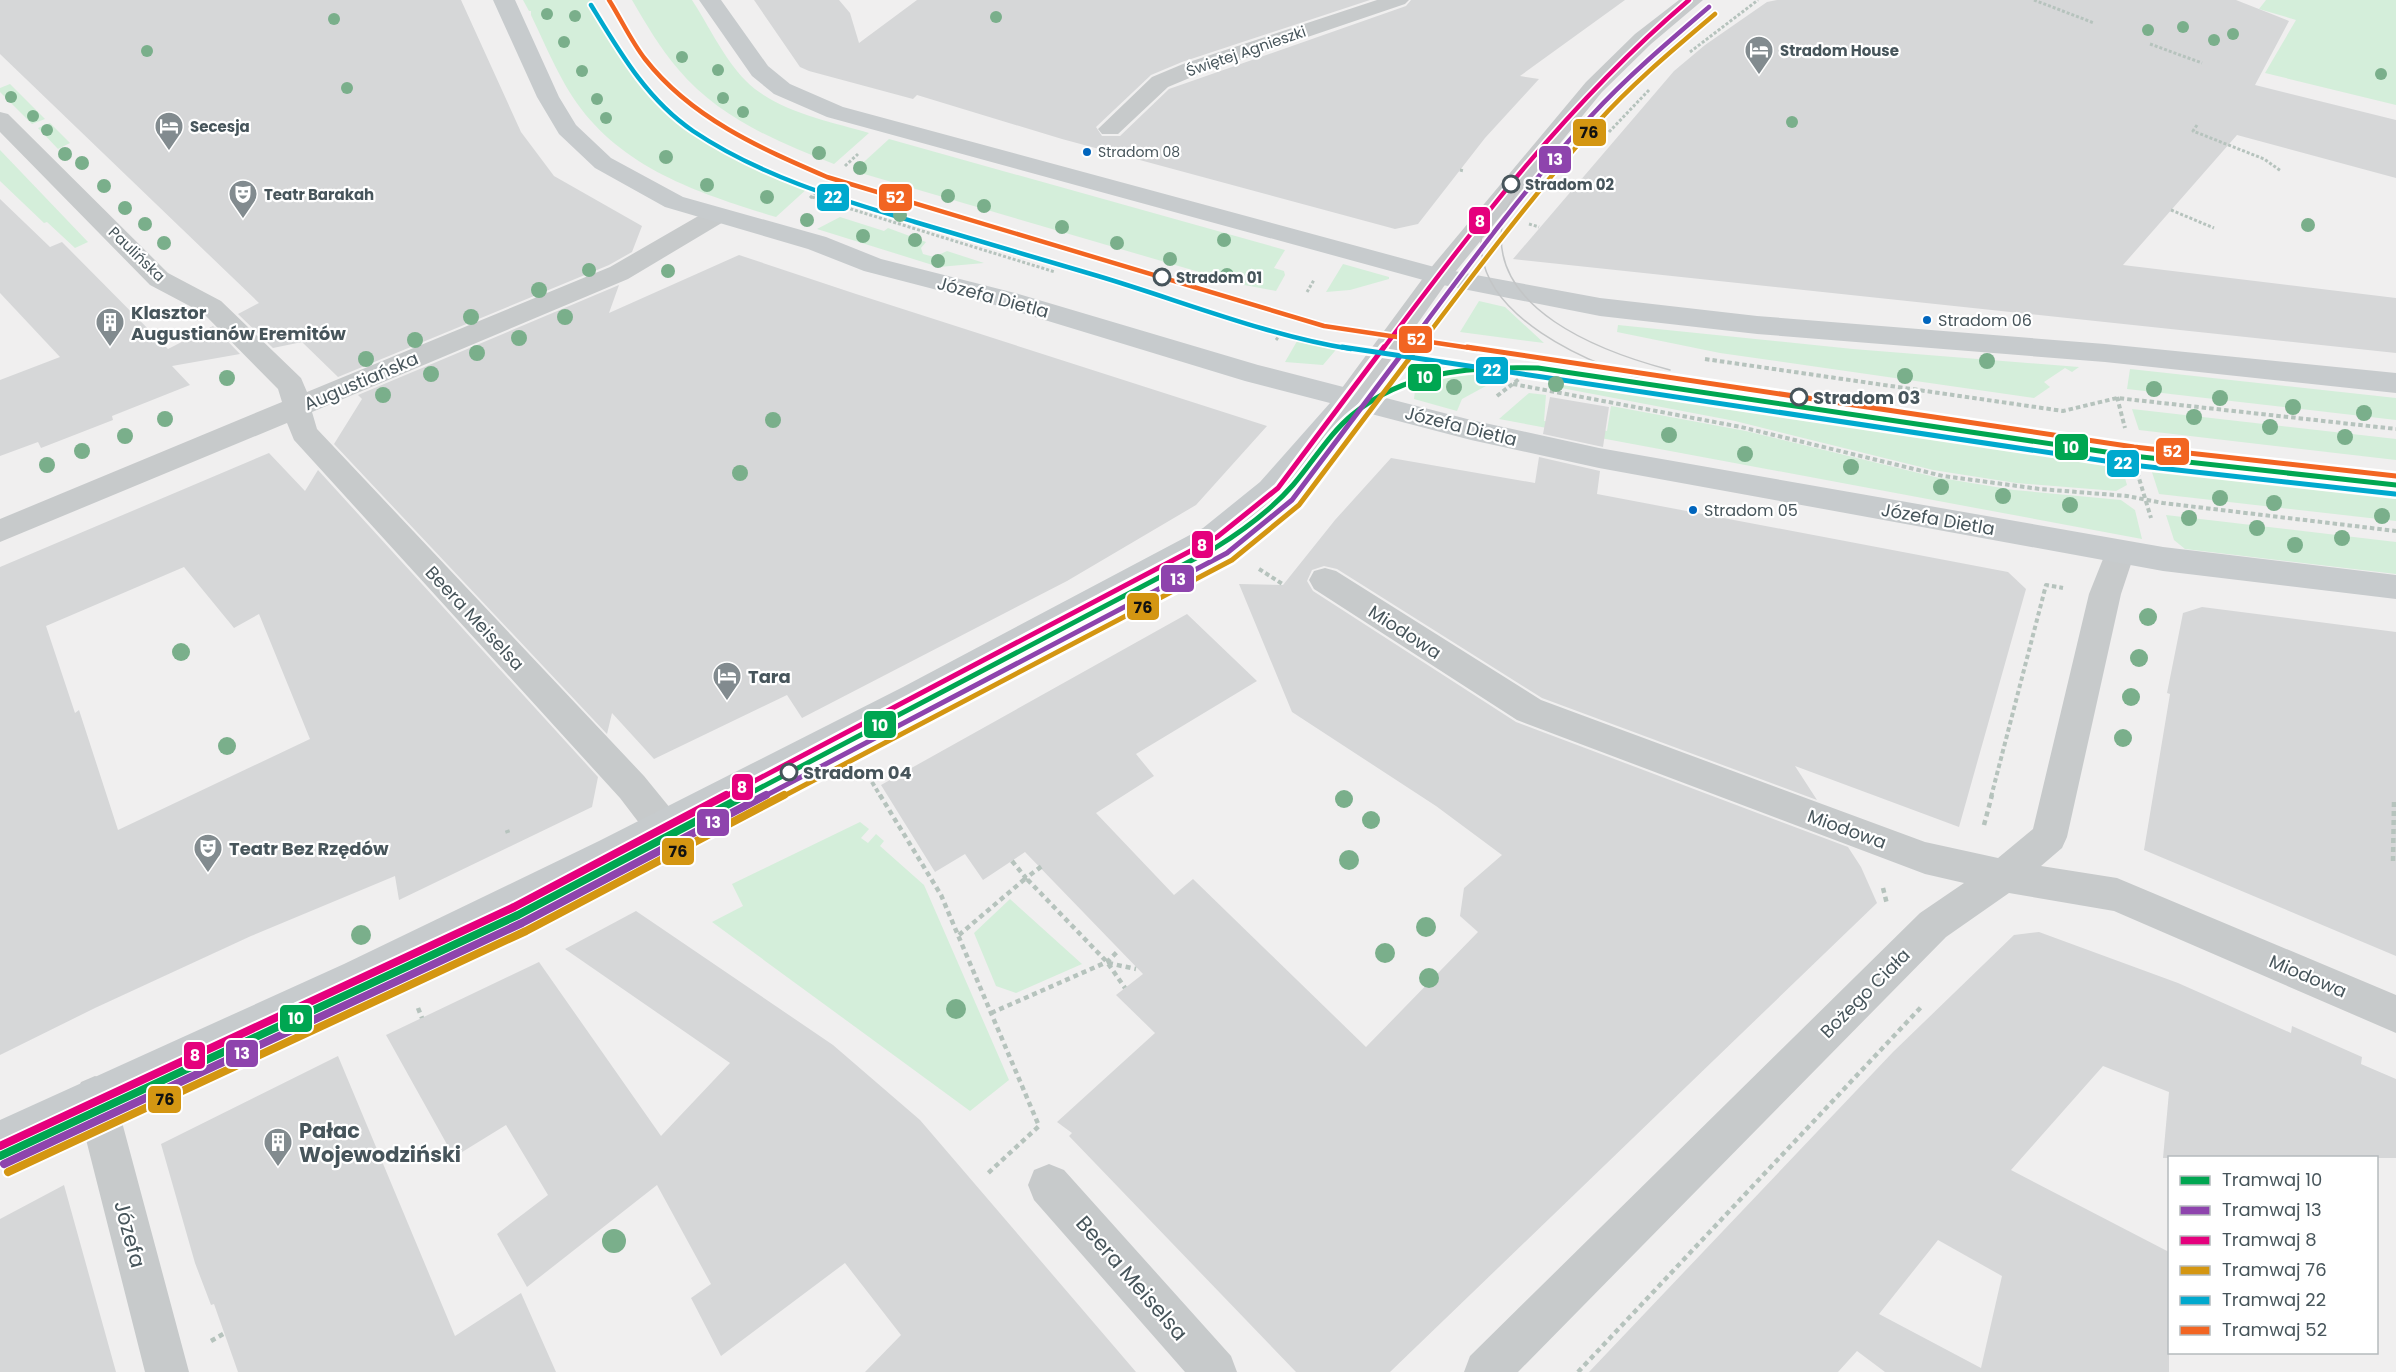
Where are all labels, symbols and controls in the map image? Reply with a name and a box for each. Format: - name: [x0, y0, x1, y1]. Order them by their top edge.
- street label: Świętej Agnieszki: [1183, 21, 1309, 81]
- hotel icon: Stradom House: [1743, 34, 1775, 76]
- place label: Stradom House: [1780, 40, 1899, 61]
- hotel icon: Secesja: [153, 110, 185, 152]
- place label: Secesja: [190, 116, 250, 137]
- line badge: 76: [1572, 118, 1607, 147]
- text: 76: [1580, 121, 1598, 144]
- place label: Stradom 08: [1098, 142, 1180, 162]
- line badge: 13: [1538, 145, 1572, 174]
- marker: Stradom 08: [1081, 146, 1093, 158]
- text: 13: [1547, 148, 1563, 171]
- place label: Stradom 02: [1525, 174, 1615, 195]
- marker: Stradom 02: [1502, 175, 1520, 193]
- theatre icon: Teatr Barakah: [227, 178, 259, 220]
- line badge: 22: [816, 183, 850, 212]
- line badge: 52: [878, 183, 913, 212]
- place label: Teatr Barakah: [264, 184, 374, 205]
- text: 22: [824, 186, 842, 209]
- text: 52: [885, 186, 905, 209]
- line badge: 8: [1468, 206, 1491, 235]
- text: 8: [1475, 210, 1485, 233]
- street label: Paulińska: [104, 222, 170, 286]
- place label: Stradom 01: [1176, 267, 1262, 288]
- marker: Stradom 01: [1153, 268, 1171, 286]
- street label: Józefa Dietla: [934, 270, 1052, 324]
- place label: Klasztor Augustianów Eremitów: [131, 300, 346, 346]
- building icon: Klasztor Augustianów Eremitów: [94, 306, 126, 348]
- place label: Stradom 06: [1938, 309, 2032, 332]
- marker: Stradom 06: [1921, 314, 1933, 326]
- line badge: 52: [1398, 325, 1433, 354]
- text: 52: [1406, 328, 1426, 351]
- street label: Augustiańska: [300, 346, 422, 416]
- line badge: 22: [1475, 356, 1509, 385]
- text: 22: [1483, 359, 1501, 382]
- line badge: 10: [1407, 363, 1442, 392]
- text: 10: [1417, 366, 1433, 389]
- place label: Stradom 03: [1813, 385, 1921, 410]
- marker: Stradom 03: [1790, 388, 1808, 406]
- street label: Józefa Dietla: [1402, 400, 1520, 452]
- line badge: 10: [2054, 433, 2089, 461]
- text: 10: [2063, 436, 2079, 459]
- line badge: 52: [2155, 437, 2190, 466]
- text: 52: [2162, 440, 2182, 463]
- line badge: 22: [2106, 449, 2140, 478]
- text: 22: [2114, 452, 2132, 475]
- street label: Józefa Dietla: [1879, 497, 1997, 541]
- place label: Stradom 05: [1704, 499, 1798, 522]
- marker: Stradom 05: [1687, 504, 1699, 516]
- line badge: 8: [1191, 530, 1214, 559]
- text: 8: [1197, 534, 1207, 557]
- street label: Beera Meiselsa: [420, 560, 530, 676]
- line badge: 13: [1160, 564, 1195, 593]
- text: 13: [1170, 568, 1186, 591]
- line badge: 76: [1126, 592, 1160, 621]
- text: 76: [1134, 596, 1152, 619]
- street label: Miodowa: [1364, 599, 1446, 665]
- hotel icon: Tara: [711, 660, 743, 702]
- place label: Tara: [748, 664, 791, 689]
- line badge: 10: [863, 710, 897, 739]
- text: 10: [872, 714, 888, 737]
- place label: Stradom 04: [803, 760, 912, 785]
- marker: Stradom 04: [780, 763, 798, 781]
- line badge: 8: [731, 773, 754, 801]
- text: 8: [737, 776, 747, 799]
- street label: Miodowa: [1804, 803, 1890, 855]
- line badge: 13: [696, 808, 730, 837]
- text: 13: [705, 811, 721, 834]
- theatre icon: Teatr Bez Rzędów: [192, 832, 224, 874]
- place label: Teatr Bez Rzędów: [229, 836, 389, 861]
- line badge: 76: [661, 837, 695, 866]
- text: 76: [669, 840, 687, 863]
- street label: Bożego Ciała: [1815, 943, 1915, 1043]
- street label: Miodowa: [2265, 948, 2351, 1004]
- line badge: 10: [279, 1004, 313, 1033]
- text: 10: [288, 1007, 304, 1030]
- line badge: 13: [225, 1039, 259, 1068]
- line badge: 8: [183, 1041, 206, 1070]
- text: 13: [234, 1042, 250, 1065]
- text: 8: [190, 1044, 200, 1067]
- line badge: 76: [147, 1085, 182, 1114]
- text: 76: [156, 1088, 174, 1111]
- place label: Pałac Wojewodziński: [299, 1116, 461, 1169]
- building icon: Pałac Wojewodziński: [262, 1126, 294, 1168]
- legend: [2168, 1156, 2378, 1354]
- text: Tramwaj 10: [2222, 1167, 2322, 1192]
- street label: Józefa: [107, 1197, 153, 1271]
- text: Tramwaj 13: [2222, 1197, 2322, 1222]
- street label: Beera Meiselsa: [1070, 1209, 1194, 1347]
- text: Tramwaj 8: [2222, 1227, 2317, 1252]
- text: Tramwaj 76: [2222, 1257, 2327, 1282]
- text: Tramwaj 22: [2222, 1287, 2326, 1312]
- text: Tramwaj 52: [2222, 1317, 2327, 1342]

